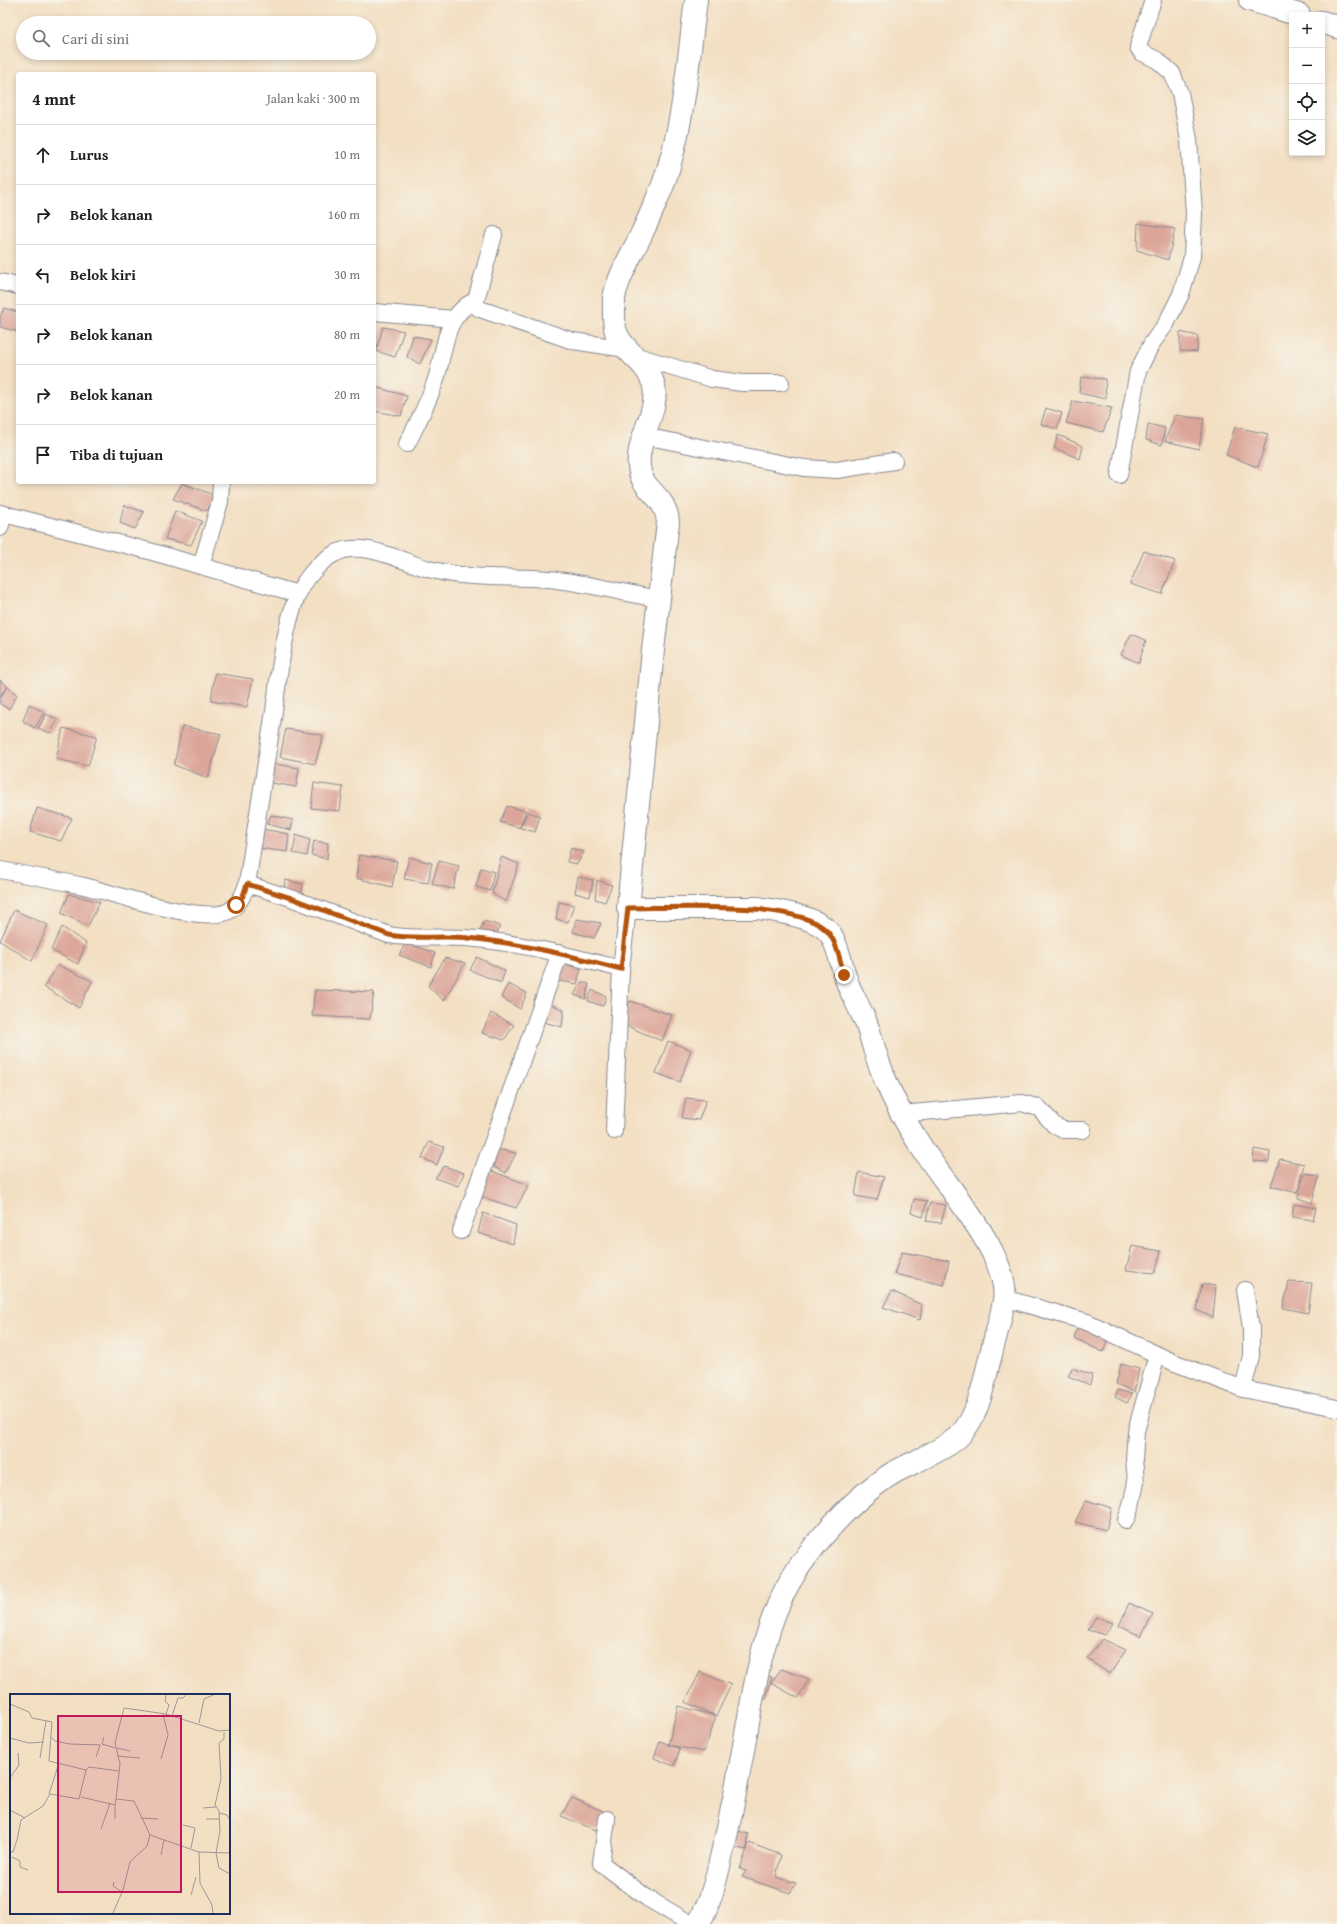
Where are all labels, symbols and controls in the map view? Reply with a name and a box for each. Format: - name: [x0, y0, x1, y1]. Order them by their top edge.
- map controls: [1289, 12, 1325, 156]
- button: +: [1289, 12, 1325, 48]
- search box: [16, 16, 376, 60]
- icon: search: [30, 27, 52, 49]
- text: Cari di sini: [62, 28, 129, 49]
- button: −: [1289, 48, 1325, 84]
- button: locate: [1289, 84, 1325, 120]
- text: 4 mnt: [32, 86, 76, 111]
- text: Jalan kaki · 300 m: [267, 89, 360, 108]
- button: layers: [1289, 120, 1325, 156]
- icon: ahead: [32, 144, 54, 166]
- text: Lurus: [70, 144, 108, 165]
- text: 10 m: [334, 145, 360, 164]
- icon: right: [32, 204, 54, 226]
- text: Belok kanan: [70, 204, 153, 225]
- text: 160 m: [328, 205, 360, 224]
- icon: left: [32, 264, 54, 286]
- text: Belok kiri: [70, 264, 136, 285]
- text: 30 m: [334, 265, 360, 284]
- icon: right: [32, 324, 54, 346]
- text: Belok kanan: [70, 324, 153, 345]
- text: 80 m: [334, 325, 360, 344]
- icon: right: [32, 384, 54, 406]
- text: Belok kanan: [70, 384, 153, 405]
- text: 20 m: [334, 385, 360, 404]
- icon: arrive: [32, 444, 54, 466]
- text: Tiba di tujuan: [70, 444, 163, 465]
- route start: [227, 896, 245, 914]
- route end: [835, 966, 853, 984]
- inset map: [10, 1694, 230, 1914]

